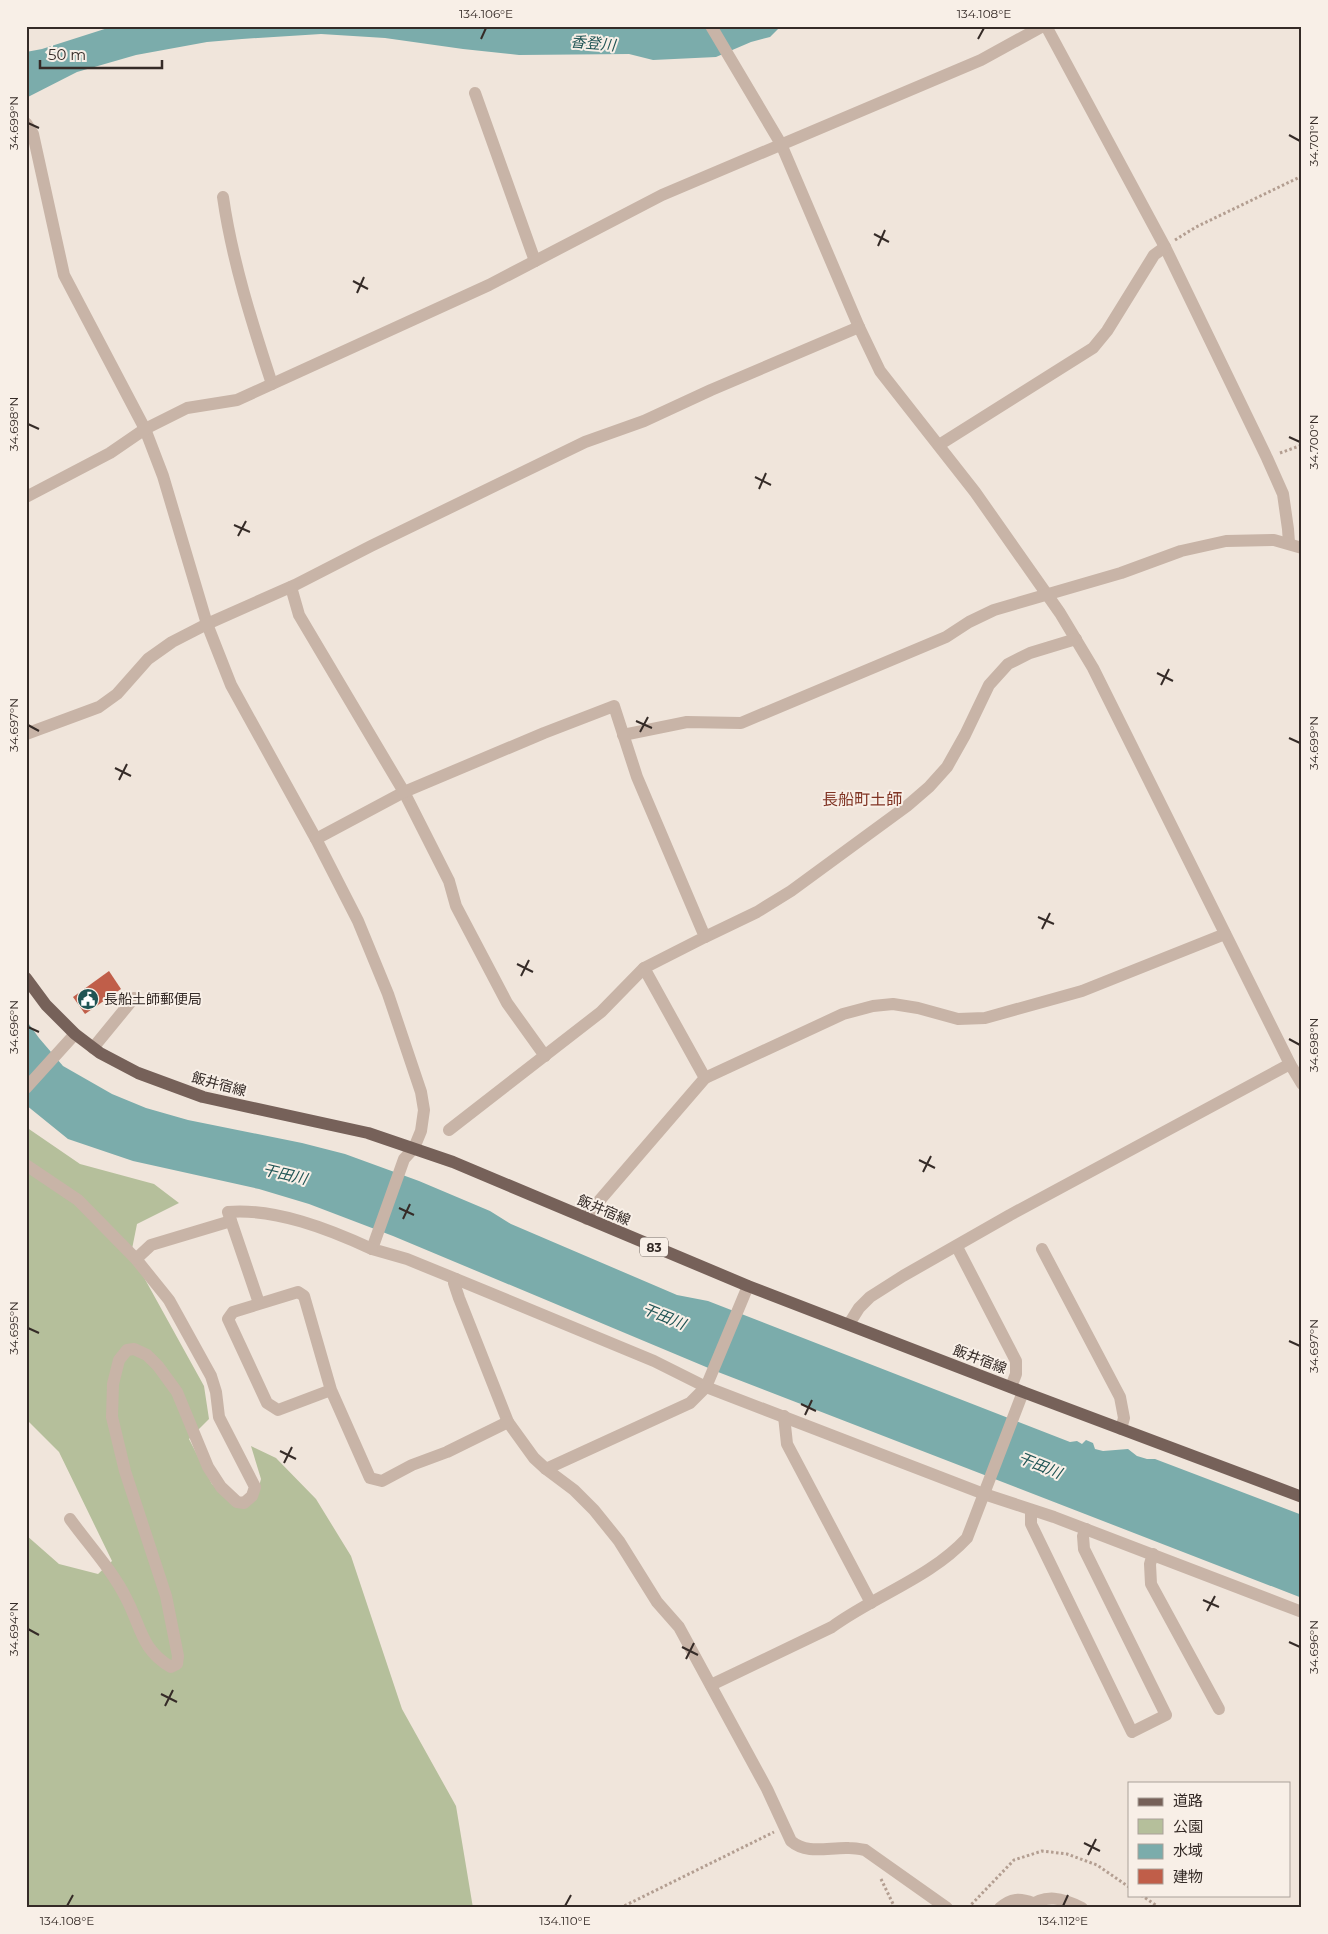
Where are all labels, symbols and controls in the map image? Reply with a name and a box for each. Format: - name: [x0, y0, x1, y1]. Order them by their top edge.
- text: 134.106°E: [459, 6, 513, 21]
- text: 134.108°E: [957, 6, 1011, 21]
- water label: 香登川: [570, 32, 618, 55]
- scale bar: [40, 38, 162, 70]
- text: 50 m: [48, 45, 86, 64]
- text: 34.699°N: [6, 96, 21, 150]
- text: 34.701°N: [1306, 115, 1321, 167]
- text: 34.698°N: [6, 397, 21, 451]
- text: 34.700°N: [1306, 415, 1321, 469]
- text: 34.697°N: [6, 698, 21, 752]
- text: 34.699°N: [1306, 716, 1321, 770]
- district label: 長船町土師: [822, 790, 902, 809]
- public building icon: 長船土師郵便局: [76, 987, 100, 1011]
- place label: 長船土師郵便局: [104, 990, 202, 1008]
- text: 34.696°N: [6, 1000, 21, 1054]
- text: 34.698°N: [1306, 1018, 1321, 1072]
- street label: 飯井宿線: [190, 1068, 248, 1100]
- water label: 干田川: [261, 1160, 311, 1189]
- street label: 飯井宿線: [575, 1191, 633, 1229]
- road number: 83: [640, 1238, 668, 1256]
- water label: 干田川: [640, 1299, 690, 1334]
- text: 34.695°N: [6, 1301, 21, 1355]
- text: 34.697°N: [1306, 1319, 1321, 1373]
- street label: 飯井宿線: [951, 1341, 1009, 1377]
- water label: 干田川: [1016, 1448, 1066, 1483]
- text: 34.694°N: [6, 1602, 21, 1656]
- text: 34.696°N: [1306, 1620, 1321, 1674]
- legend: [1128, 1782, 1290, 1896]
- text: 道路: [1173, 1791, 1203, 1810]
- text: 公園: [1173, 1817, 1203, 1836]
- text: 水域: [1173, 1841, 1203, 1860]
- text: 建物: [1173, 1867, 1203, 1886]
- text: 134.108°E: [40, 1913, 94, 1928]
- text: 134.110°E: [539, 1913, 591, 1928]
- text: 134.112°E: [1038, 1913, 1088, 1928]

